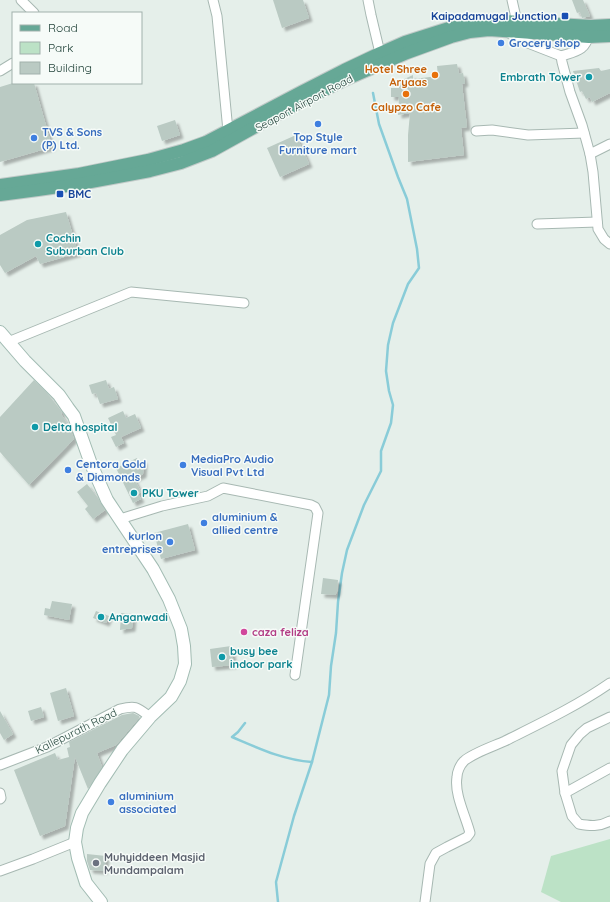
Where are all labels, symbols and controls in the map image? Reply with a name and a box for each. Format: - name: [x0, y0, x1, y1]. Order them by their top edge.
- place label: Kaipadamugal Junction: [431, 9, 557, 23]
- marker: Kaipadamugal Junction: [560, 11, 570, 21]
- legend: [12, 12, 142, 84]
- text: Road: [48, 20, 78, 35]
- place label: Grocery shop: [509, 36, 580, 50]
- marker: Grocery shop: [496, 38, 506, 48]
- text: Park: [48, 40, 73, 55]
- text: Building: [48, 60, 92, 75]
- place label: Hotel Shree Aryaas: [365, 62, 427, 89]
- marker: Hotel Shree Aryaas: [430, 70, 440, 80]
- place label: Embrath Tower: [500, 70, 581, 84]
- street label: Seaport Airport Road: [253, 71, 355, 135]
- marker: Embrath Tower: [584, 72, 594, 82]
- marker: Calypzo Cafe: [401, 89, 411, 99]
- place label: Calypzo Cafe: [371, 100, 441, 114]
- marker: Top Style Furniture mart: [313, 119, 323, 129]
- place label: TVS & Sons (P) Ltd.: [42, 125, 102, 152]
- place label: Top Style Furniture mart: [279, 130, 357, 157]
- marker: TVS & Sons (P) Ltd.: [29, 133, 39, 143]
- place label: BMC: [68, 187, 91, 201]
- marker: BMC: [55, 189, 65, 199]
- place label: Cochin Suburban Club: [46, 231, 124, 258]
- marker: Cochin Suburban Club: [33, 239, 43, 249]
- place label: Delta hospital: [43, 420, 117, 434]
- marker: Delta hospital: [30, 422, 40, 432]
- place label: MediaPro Audio Visual Pvt Ltd: [191, 452, 274, 479]
- place label: Centora Gold & Diamonds: [76, 457, 146, 484]
- marker: MediaPro Audio Visual Pvt Ltd: [178, 460, 188, 470]
- marker: Centora Gold & Diamonds: [63, 465, 73, 475]
- place label: PKU Tower: [142, 486, 199, 500]
- marker: PKU Tower: [129, 488, 139, 498]
- place label: aluminium & allied centre: [212, 510, 279, 537]
- marker: aluminium & allied centre: [199, 518, 209, 528]
- place label: kurlon entreprises: [102, 529, 162, 556]
- marker: kurlon entreprises: [165, 537, 175, 547]
- place label: Anganwadi: [109, 610, 168, 624]
- marker: Anganwadi: [96, 612, 106, 622]
- place label: caza feliza: [252, 625, 309, 639]
- marker: caza feliza: [239, 627, 249, 637]
- place label: busy bee indoor park: [230, 644, 293, 671]
- marker: busy bee indoor park: [217, 652, 227, 662]
- street label: Kallepurath Road: [33, 705, 119, 757]
- place label: aluminium associated: [119, 789, 177, 816]
- marker: aluminium associated: [106, 797, 116, 807]
- place label: Muhyiddeen Masjid Mundampalam: [104, 850, 205, 877]
- marker: Muhyiddeen Masjid Mundampalam: [91, 858, 101, 868]

